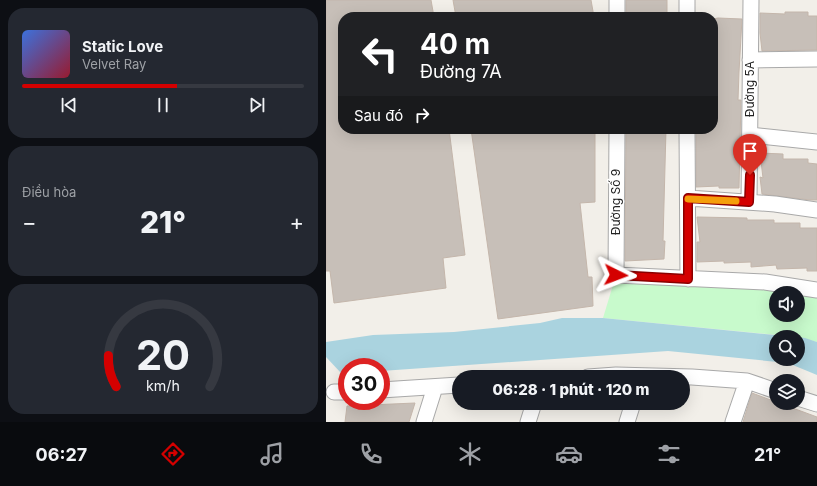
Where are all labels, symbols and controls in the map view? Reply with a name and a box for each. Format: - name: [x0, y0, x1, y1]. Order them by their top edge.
- text: 40 m: [420, 27, 490, 61]
- icon: left: [354, 28, 406, 80]
- text: Static Love: [82, 37, 163, 56]
- text: Velvet Ray: [82, 56, 146, 72]
- text: Đường 7A: [420, 61, 502, 82]
- street label: Đường 5A: [742, 61, 757, 117]
- icon: previous: [58, 94, 80, 116]
- icon: pause: [152, 94, 174, 116]
- icon: next: [246, 94, 268, 116]
- icon: right: [411, 104, 433, 126]
- text: Sau đó: [354, 106, 403, 125]
- pin: [733, 134, 767, 175]
- icon: arrive: [739, 140, 761, 162]
- street label: Đường Số 9: [608, 169, 623, 235]
- text: Điều hòa: [22, 184, 76, 200]
- text: 21°: [140, 204, 186, 240]
- text: −: [22, 209, 37, 235]
- text: +: [289, 209, 304, 235]
- position arrow: [595, 254, 637, 296]
- map controls: [769, 286, 805, 410]
- button: sound: [769, 286, 805, 322]
- text: 20: [136, 330, 190, 380]
- button: search: [769, 330, 805, 366]
- speed limit sign: 30: [338, 358, 390, 410]
- button: layers: [769, 374, 805, 410]
- text: km/h: [146, 377, 180, 394]
- text: 06:28 · 1 phút · 120 m: [493, 380, 649, 399]
- icon: directions: [159, 440, 187, 468]
- icon: music: [258, 440, 286, 468]
- icon: phone: [357, 440, 385, 468]
- icon: climate: [456, 440, 484, 468]
- icon: car: [555, 440, 583, 468]
- icon: filters: [655, 440, 683, 468]
- text: 06:27: [36, 444, 87, 465]
- text: 21°: [754, 444, 781, 465]

